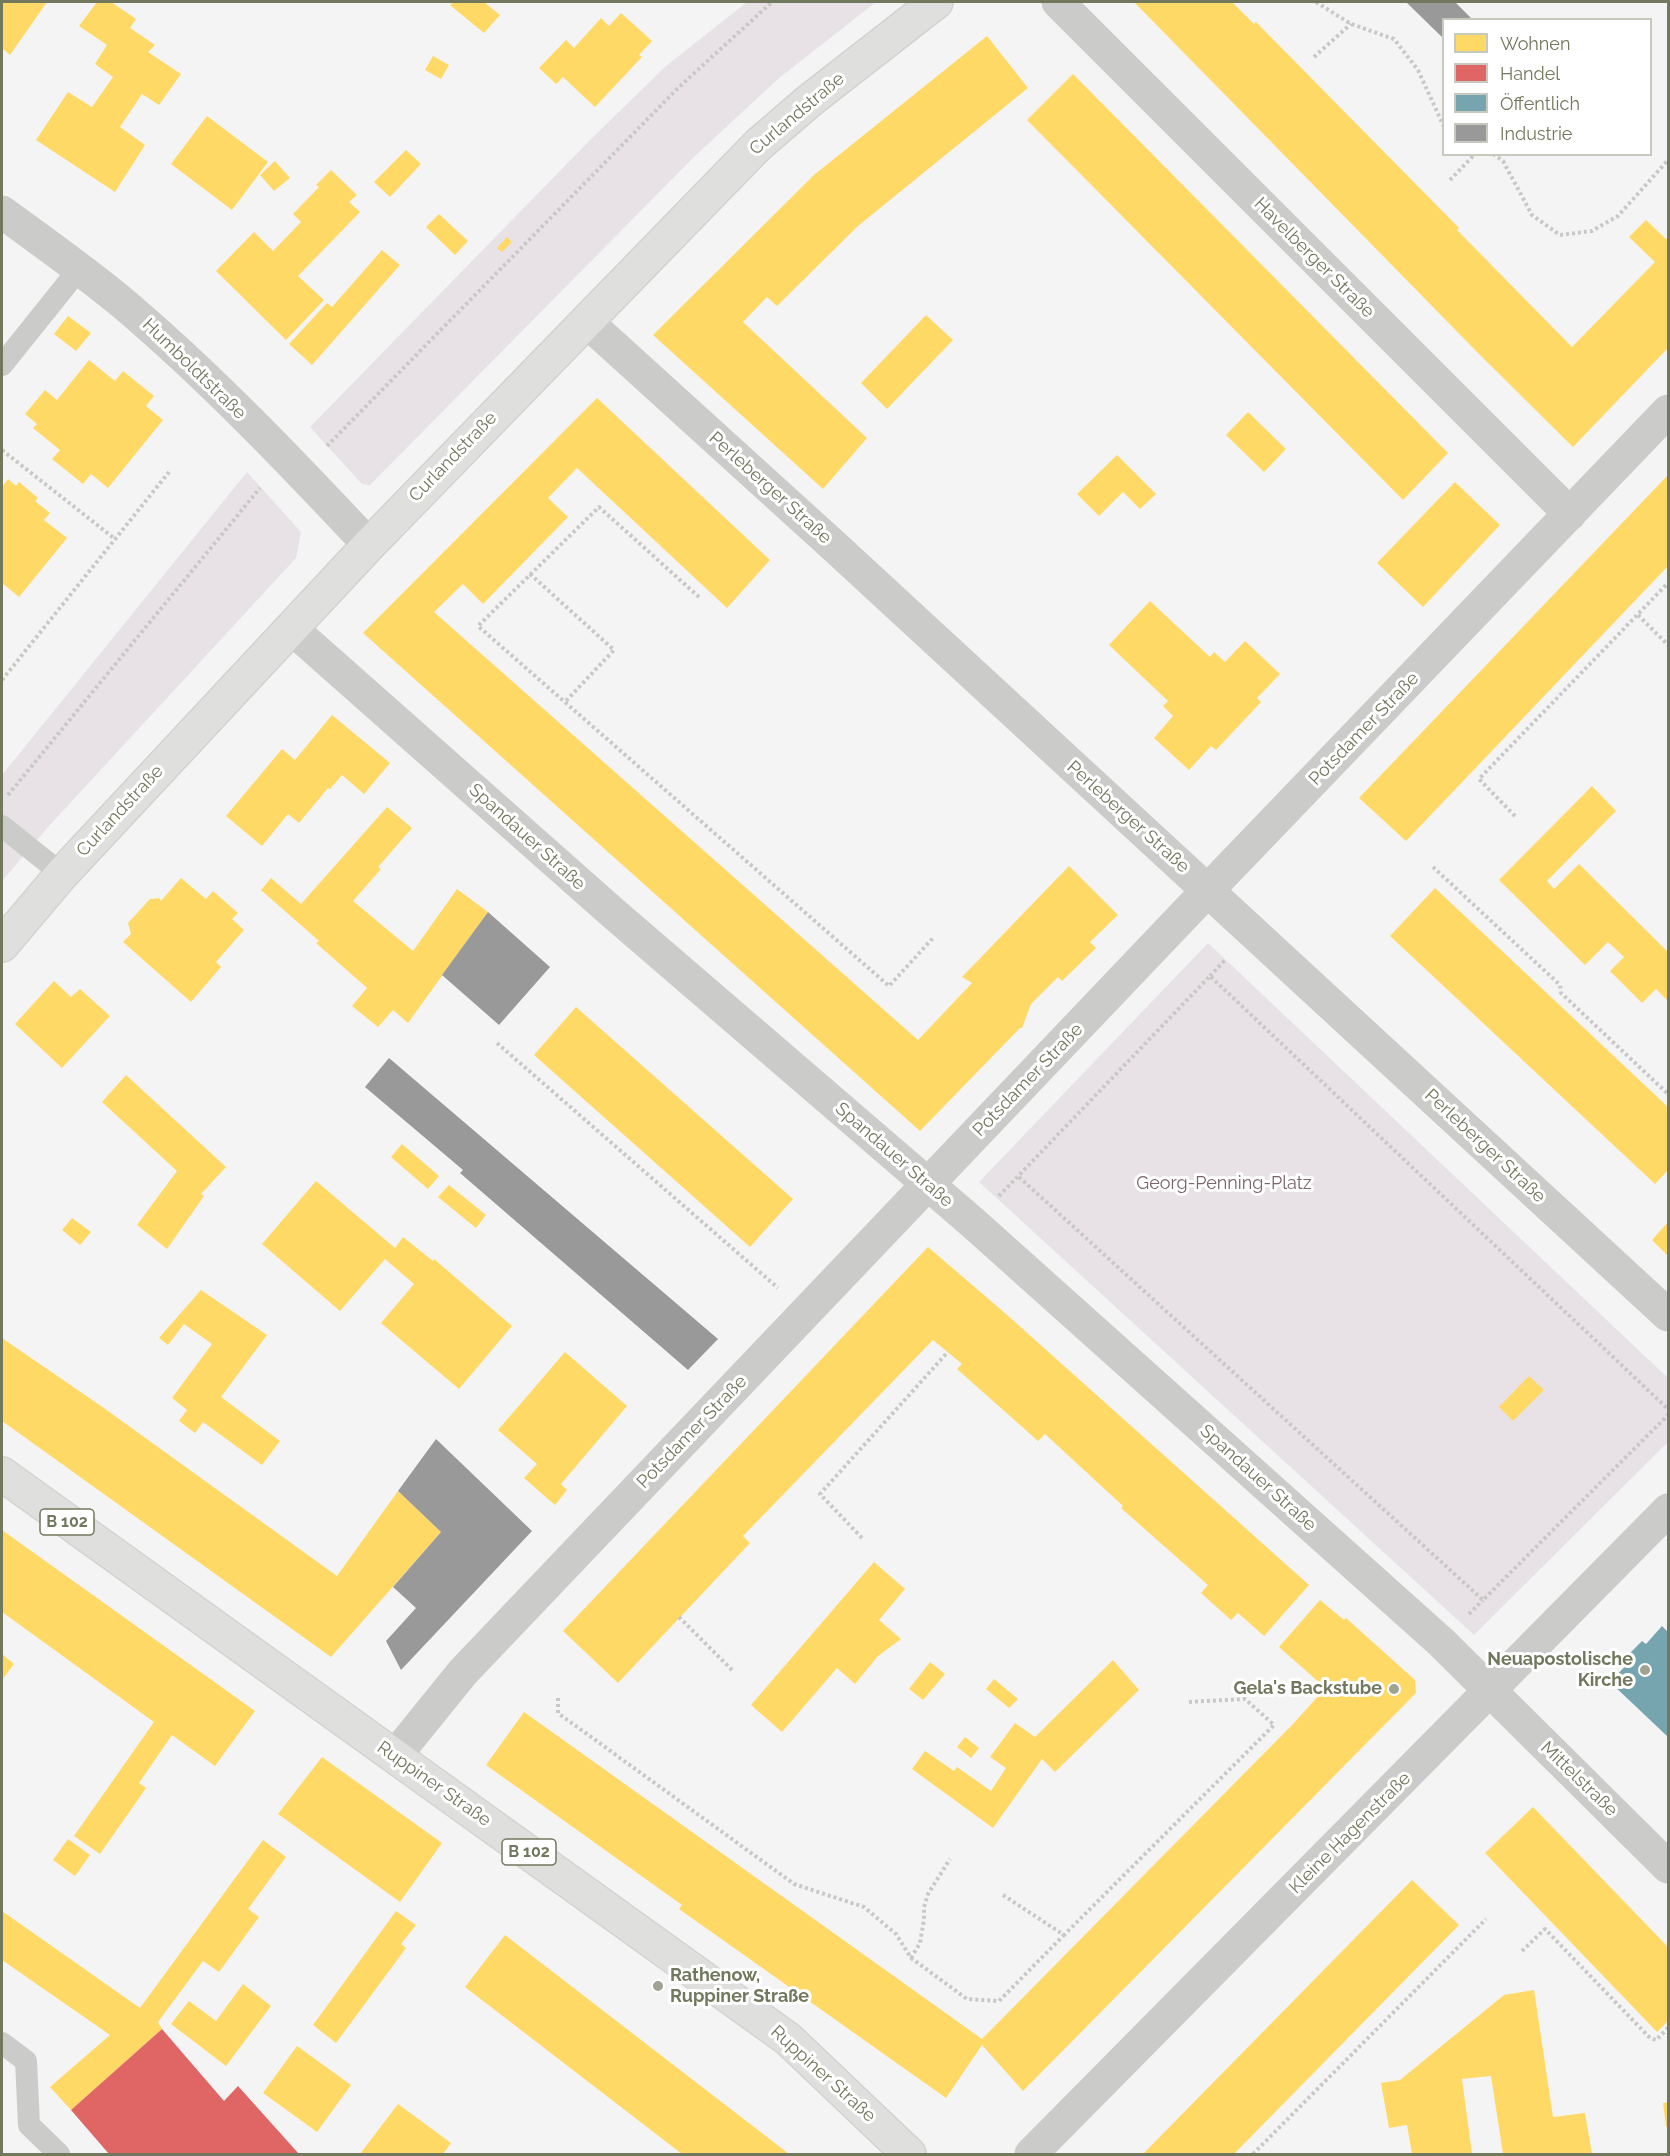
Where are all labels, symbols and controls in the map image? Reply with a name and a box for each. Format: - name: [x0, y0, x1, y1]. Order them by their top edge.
- legend: [1442, 18, 1652, 156]
- text: Wohnen: [1500, 33, 1570, 54]
- text: Handel: [1500, 63, 1560, 84]
- street label: Curlandstraße: [745, 68, 849, 160]
- text: Öffentlich: [1500, 93, 1580, 114]
- text: Industrie: [1500, 123, 1572, 144]
- street label: Havelberger Straße: [1249, 193, 1379, 323]
- street label: Humboldtstraße: [138, 314, 250, 424]
- street label: Curlandstraße: [405, 407, 501, 507]
- street label: Perleberger Straße: [704, 427, 836, 549]
- street label: Potsdamer Straße: [1305, 668, 1423, 790]
- street label: Perleberger Straße: [1062, 756, 1194, 878]
- street label: Curlandstraße: [72, 761, 168, 861]
- street label: Spandauer Straße: [464, 779, 590, 895]
- street label: Potsdamer Straße: [969, 1019, 1087, 1141]
- street label: Perleberger Straße: [1420, 1085, 1550, 1207]
- street label: Spandauer Straße: [831, 1098, 957, 1212]
- park label: Georg-Penning-Platz: [1136, 1173, 1312, 1195]
- street label: Potsdamer Straße: [633, 1371, 751, 1493]
- street label: Spandauer Straße: [1195, 1420, 1321, 1536]
- road number: B 102: [40, 1509, 94, 1535]
- place label: Neuapostolische Kirche: [1487, 1649, 1633, 1692]
- marker: Neuapostolische Kirche: [1638, 1663, 1652, 1677]
- place label: Gela's Backstube: [1233, 1678, 1382, 1700]
- marker: Gela's Backstube: [1387, 1682, 1401, 1696]
- street label: Ruppiner Straße: [373, 1737, 495, 1831]
- street label: Mittelstraße: [1536, 1737, 1622, 1821]
- street label: Kleine Hagenstraße: [1285, 1768, 1415, 1898]
- road number: B 102: [502, 1839, 556, 1865]
- place label: Rathenow, Ruppiner Straße: [670, 1965, 809, 2008]
- marker: Rathenow, Ruppiner Straße: [651, 1979, 665, 1993]
- street label: Ruppiner Straße: [766, 2021, 880, 2127]

